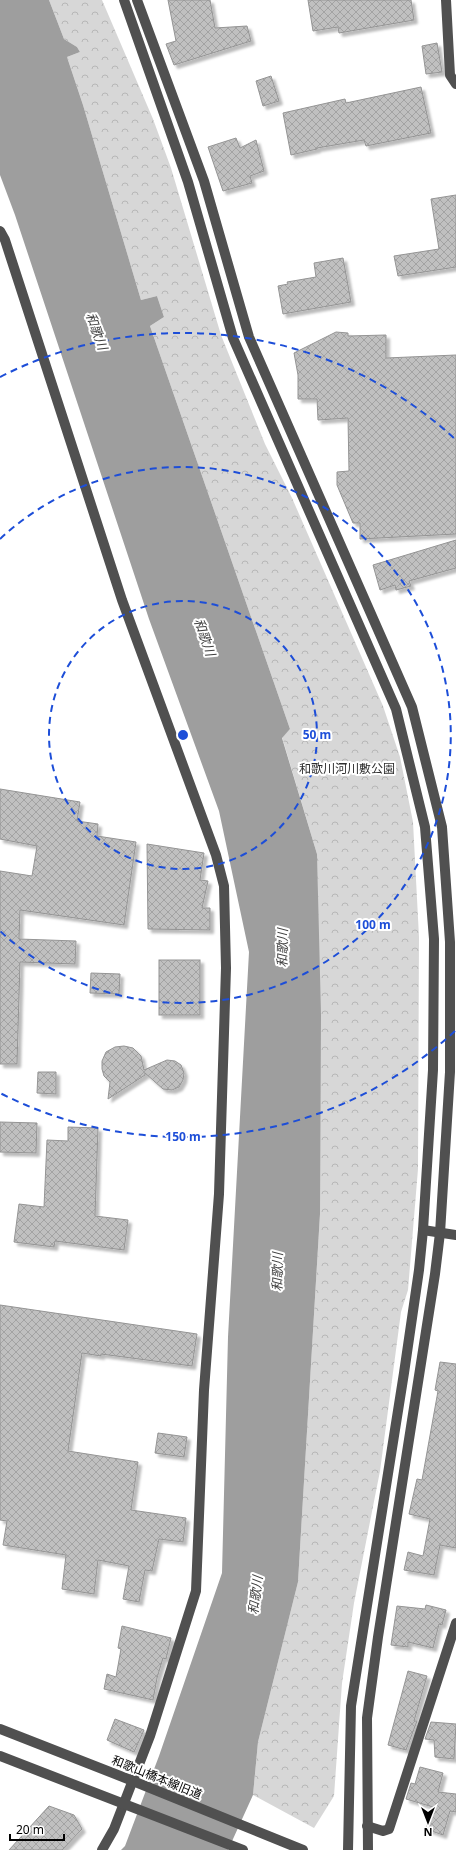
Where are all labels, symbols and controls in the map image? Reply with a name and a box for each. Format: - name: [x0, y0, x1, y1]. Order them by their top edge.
- water label: 和歌川: [82, 310, 113, 354]
- water label: 和歌川: [190, 616, 221, 660]
- text: 50 m: [303, 726, 331, 743]
- centre of rings: [176, 728, 190, 742]
- park label: 和歌川河川敷公園: [299, 760, 395, 777]
- text: 100 m: [355, 916, 391, 933]
- water label: 和歌川: [273, 926, 291, 968]
- text: 150 m: [165, 1128, 201, 1145]
- water label: 和歌川: [268, 1250, 286, 1292]
- water label: 和歌川: [244, 1573, 267, 1615]
- street label: 和歌山橋本線旧道: [109, 1751, 205, 1803]
- north arrow: [408, 1802, 448, 1842]
- scale bar: [10, 1816, 64, 1842]
- text: 20 m: [16, 1821, 44, 1838]
- text: N: [424, 1825, 432, 1840]

